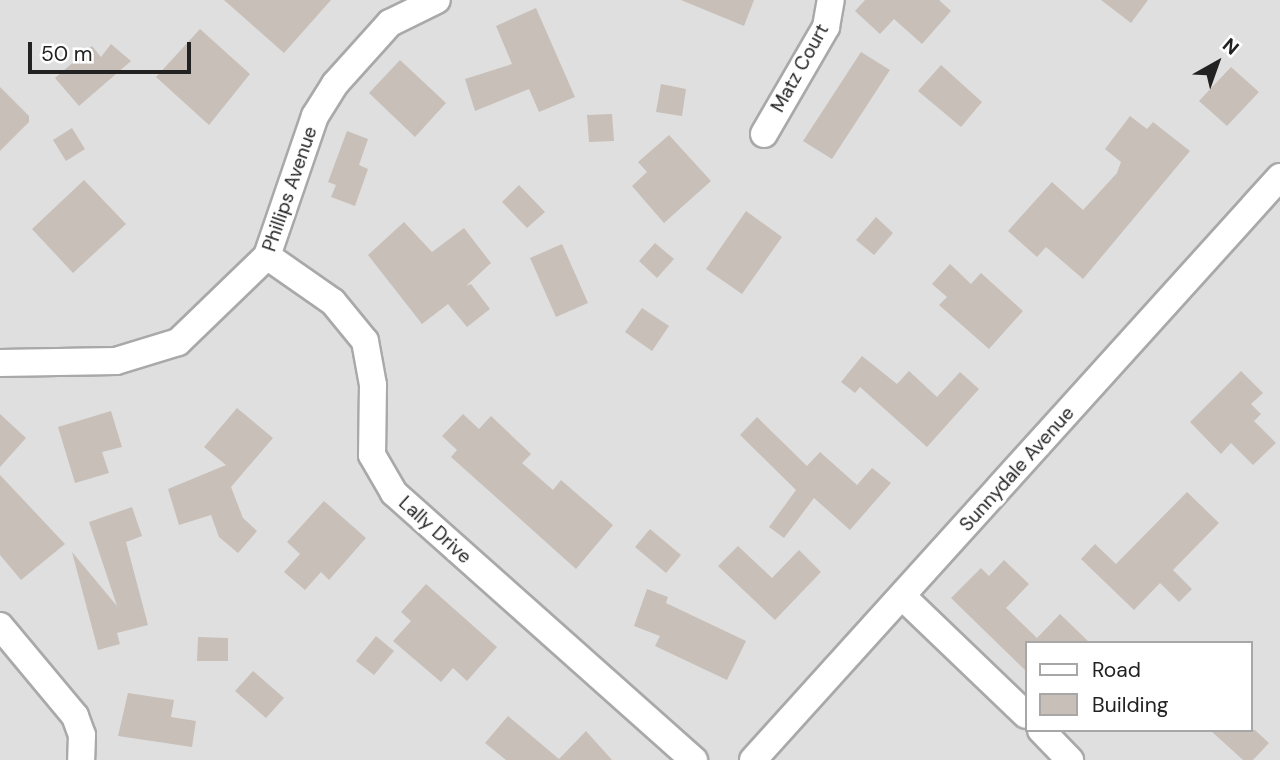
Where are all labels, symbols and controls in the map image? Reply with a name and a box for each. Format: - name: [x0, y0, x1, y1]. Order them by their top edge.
- street label: Matz Court: [766, 20, 834, 116]
- scale bar: [32, 28, 194, 72]
- north arrow: [1182, 28, 1252, 98]
- text: N: [1217, 32, 1244, 61]
- text: 50 m: [41, 40, 92, 68]
- street label: Phillips Avenue: [258, 124, 322, 254]
- street label: Sunnydale Avenue: [955, 402, 1079, 536]
- street label: Lally Drive: [394, 492, 476, 568]
- legend: [1024, 641, 1252, 732]
- text: Road: [1092, 656, 1141, 684]
- text: Building: [1092, 691, 1168, 719]

